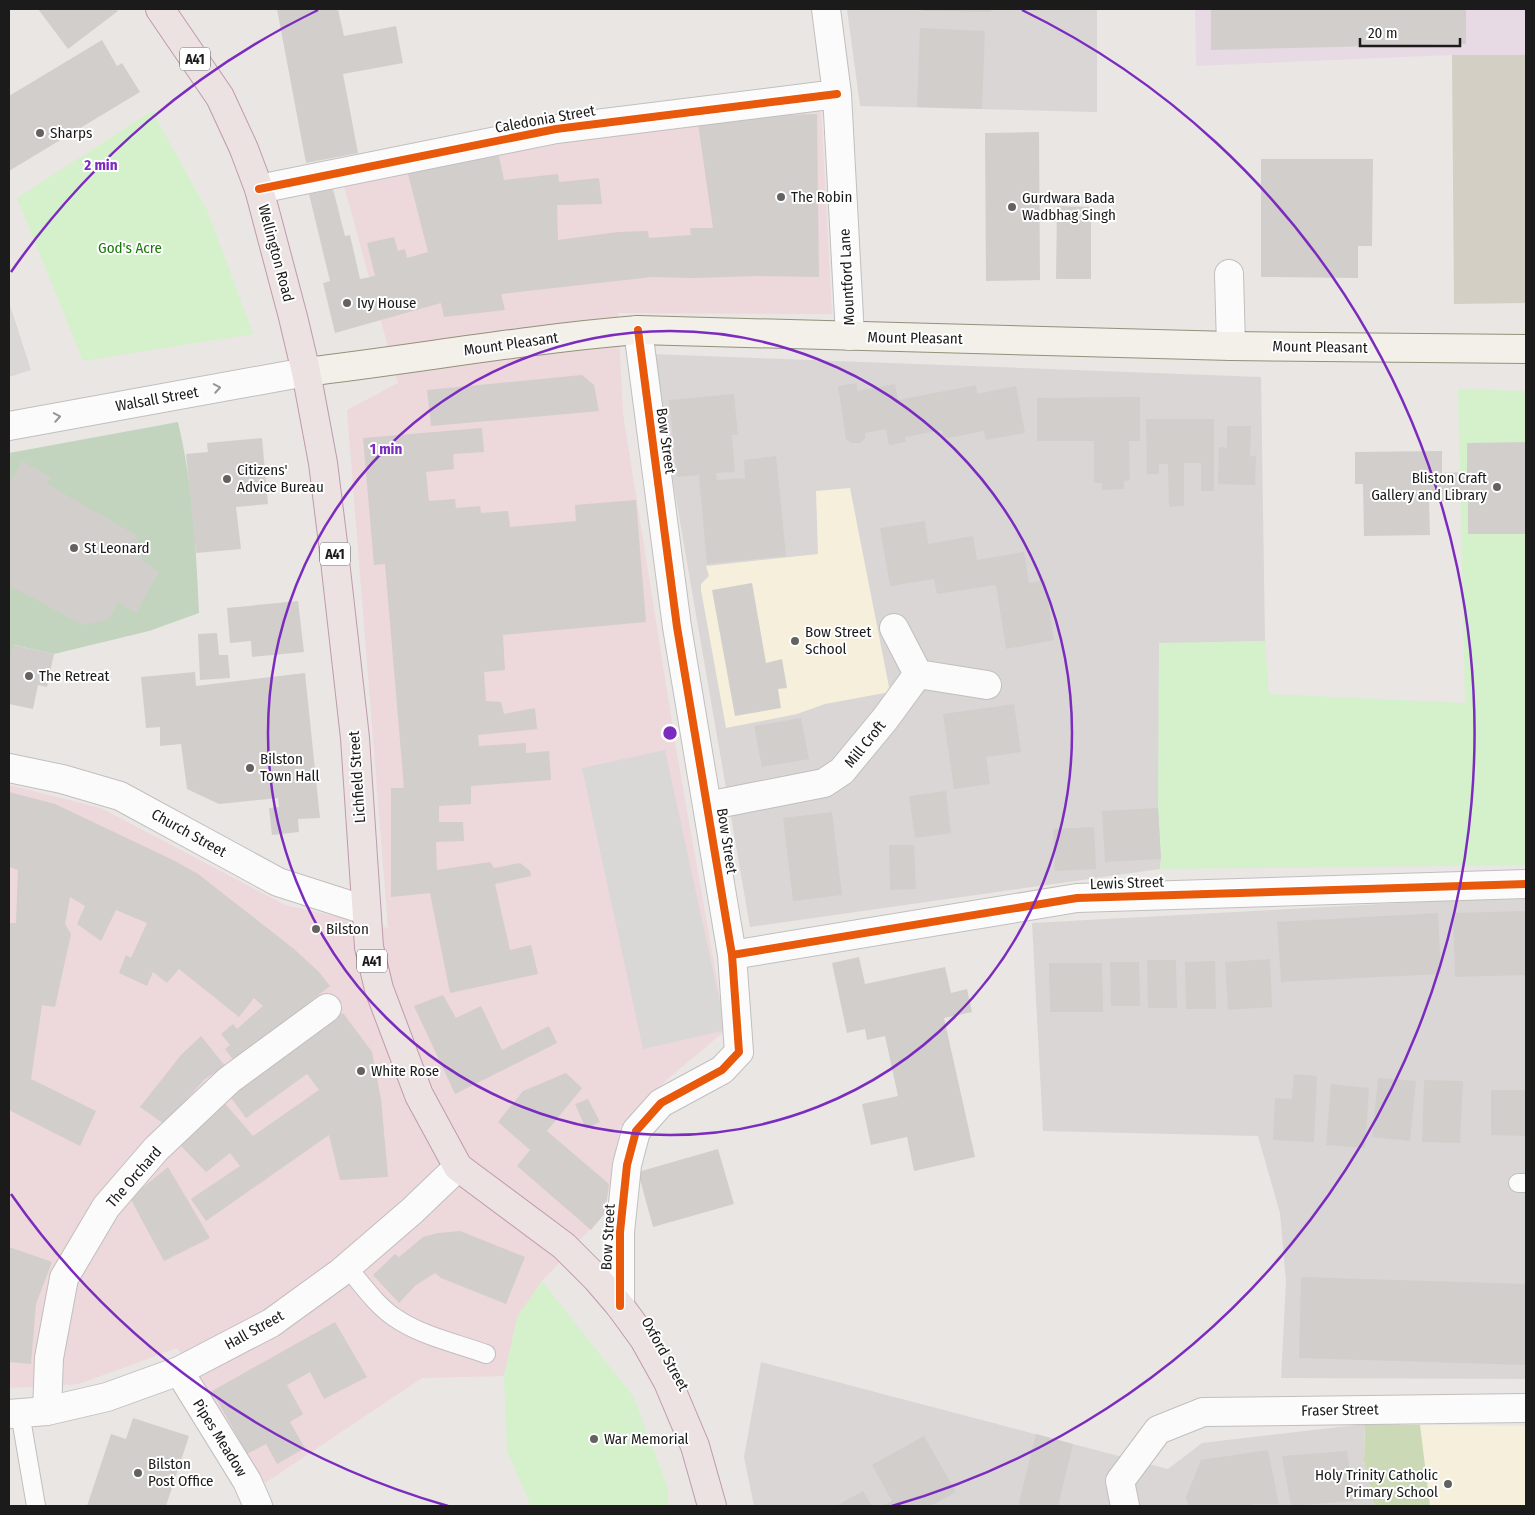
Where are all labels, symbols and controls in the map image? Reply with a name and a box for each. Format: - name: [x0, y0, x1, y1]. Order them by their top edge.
- scale bar: [1360, 15, 1460, 47]
- text: 20 m: [1368, 24, 1398, 42]
- road number: A41: [180, 48, 210, 70]
- street label: Caledonia Street: [494, 101, 597, 137]
- place label: Sharps: [50, 124, 92, 142]
- marker: Sharps: [34, 127, 46, 139]
- text: 2 min: [83, 156, 118, 174]
- place label: The Robin: [791, 188, 852, 206]
- place label: Gurdwara Bada Wadbhag Singh: [1022, 189, 1116, 224]
- marker: The Robin: [775, 191, 787, 203]
- marker: Gurdwara Bada Wadbhag Singh: [1006, 201, 1018, 213]
- street label: Wellington Road: [254, 202, 298, 304]
- street label: Mountford Lane: [835, 228, 859, 326]
- park label: God's Acre: [98, 239, 162, 257]
- place label: Ivy House: [357, 294, 416, 312]
- marker: Ivy House: [341, 297, 353, 309]
- street label: Mount Pleasant: [463, 328, 560, 360]
- street label: Mount Pleasant: [867, 328, 963, 348]
- street label: Mount Pleasant: [1272, 337, 1368, 357]
- street label: Walsall Street: [114, 383, 200, 415]
- one-way arrow: [212, 383, 221, 394]
- street label: Bow Street: [652, 407, 680, 475]
- one-way arrow: [52, 413, 61, 423]
- text: 1 min: [370, 440, 402, 458]
- place label: Citizens' Advice Bureau: [237, 461, 324, 496]
- place label: Bliston Craft Gallery and Library: [1371, 469, 1487, 504]
- marker: Citizens' Advice Bureau: [221, 473, 233, 485]
- marker: Bliston Craft Gallery and Library: [1491, 481, 1503, 493]
- place label: St Leonard: [84, 539, 150, 557]
- marker: St Leonard: [68, 542, 80, 554]
- road number: A41: [320, 542, 350, 566]
- place label: Bow Street School: [805, 623, 871, 658]
- marker: Bow Street School: [789, 635, 801, 647]
- place label: The Retreat: [39, 667, 109, 685]
- marker: The Retreat: [23, 670, 35, 682]
- street label: Mill Croft: [841, 717, 890, 771]
- centre of rings: [661, 724, 679, 742]
- street label: Lichfield Street: [345, 730, 369, 824]
- place label: Bilston Town Hall: [260, 750, 320, 785]
- marker: Bilston Town Hall: [244, 762, 256, 774]
- street label: Church Street: [148, 805, 230, 861]
- street label: Bow Street: [713, 807, 741, 875]
- street label: Lewis Street: [1090, 873, 1164, 893]
- place label: Bilston: [326, 920, 369, 938]
- marker: Bilston: [310, 923, 322, 935]
- road number: A41: [357, 949, 387, 972]
- place label: White Rose: [371, 1062, 439, 1080]
- marker: White Rose: [355, 1065, 367, 1077]
- street label: The Orchard: [103, 1143, 165, 1211]
- street label: Bow Street: [597, 1203, 619, 1271]
- street label: Hall Street: [221, 1306, 287, 1354]
- street label: Oxford Street: [637, 1314, 693, 1394]
- street label: Pipes Meadow: [189, 1396, 251, 1480]
- street label: Fraser Street: [1301, 1400, 1379, 1420]
- place label: War Memorial: [604, 1430, 689, 1448]
- marker: War Memorial: [588, 1433, 600, 1445]
- place label: Bilston Post Office: [148, 1455, 214, 1490]
- place label: Holy Trinity Catholic Primary School: [1315, 1466, 1439, 1501]
- marker: Bilston Post Office: [132, 1467, 144, 1479]
- marker: Holy Trinity Catholic Primary School: [1442, 1478, 1454, 1490]

